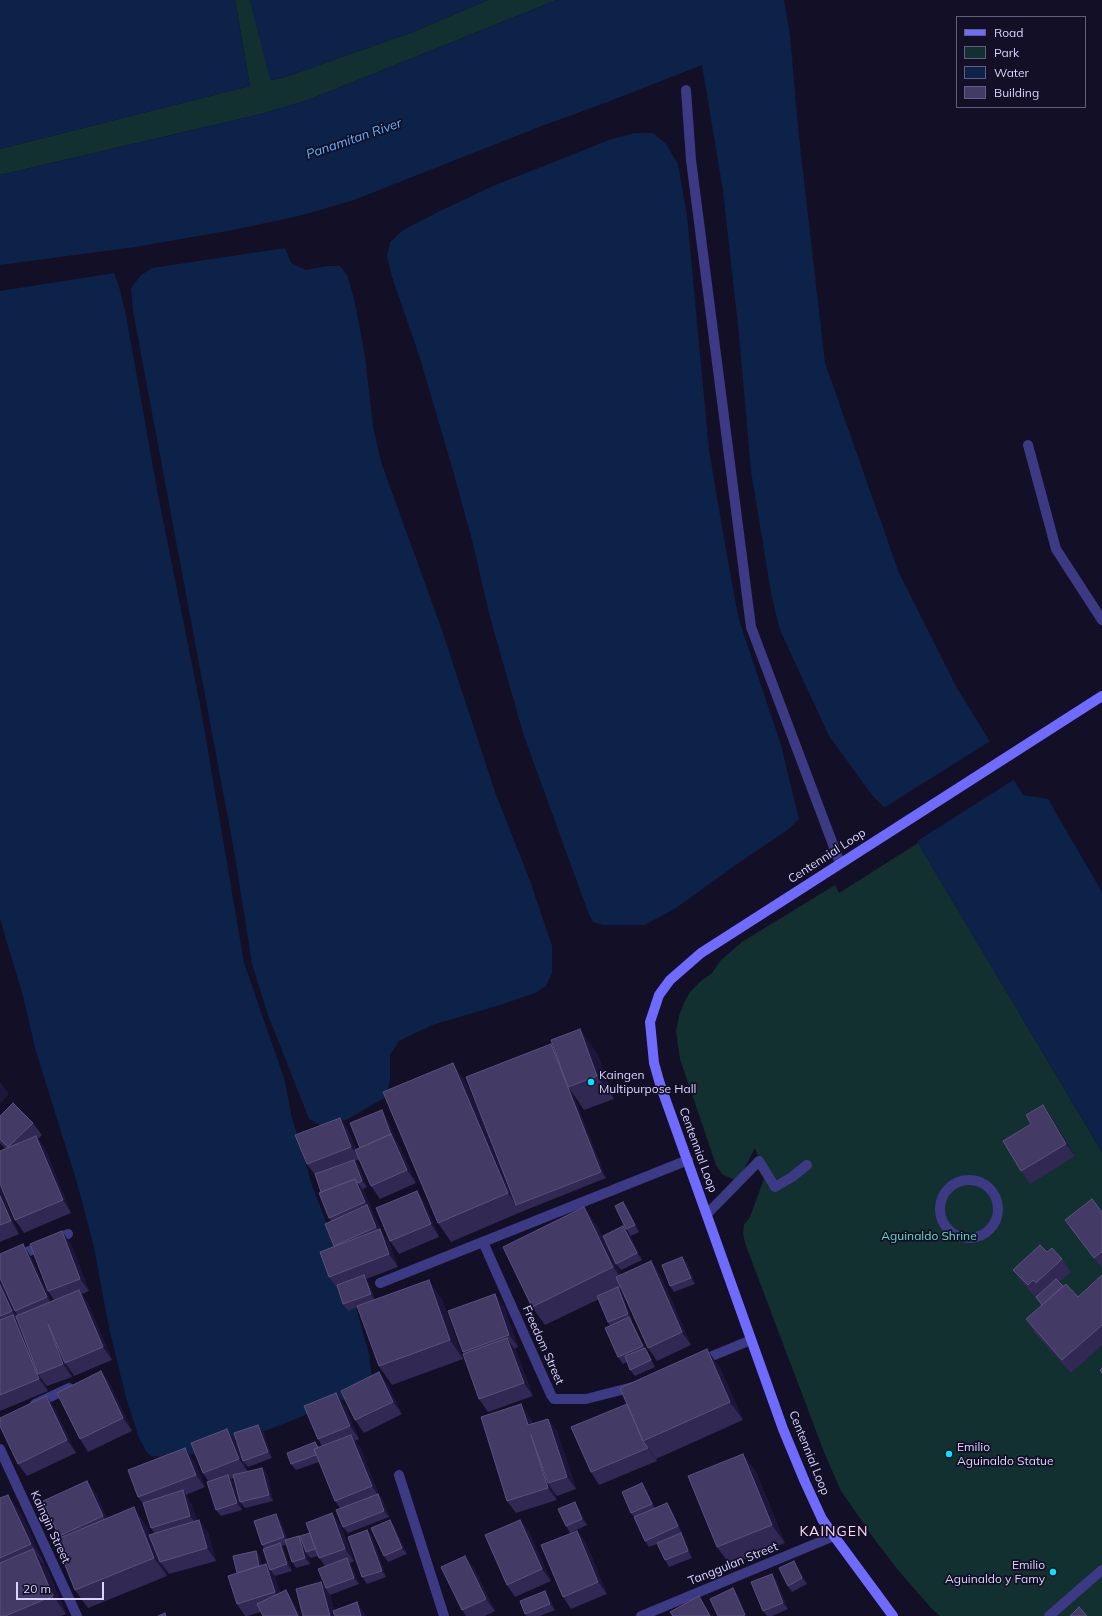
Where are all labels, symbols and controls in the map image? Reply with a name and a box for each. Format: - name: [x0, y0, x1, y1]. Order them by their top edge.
- legend: [956, 16, 1086, 108]
- text: Road: [994, 25, 1023, 40]
- text: Park: [994, 45, 1019, 60]
- text: Water: [994, 65, 1029, 80]
- text: Building: [994, 85, 1039, 100]
- water label: Panamitan River: [304, 115, 404, 163]
- street label: Centennial Loop: [786, 826, 868, 886]
- place label: Kaingen Multipurpose Hall: [599, 1068, 696, 1096]
- marker: Kaingen Multipurpose Hall: [586, 1077, 596, 1087]
- street label: Centennial Loop: [676, 1105, 720, 1195]
- park label: Aguinaldo Shrine: [881, 1229, 977, 1243]
- street label: Freedom Street: [519, 1303, 567, 1387]
- street label: Centennial Loop: [786, 1409, 832, 1497]
- place label: Emilio Aguinaldo Statue: [957, 1440, 1054, 1468]
- marker: Emilio Aguinaldo Statue: [944, 1449, 954, 1459]
- street label: Kaingin Street: [27, 1489, 73, 1565]
- district label: KAINGEN: [800, 1524, 868, 1540]
- street label: Tanggulan Street: [686, 1539, 780, 1589]
- place label: Emilio Aguinaldo y Famy: [945, 1558, 1045, 1586]
- marker: Emilio Aguinaldo y Famy: [1048, 1567, 1058, 1577]
- scale bar: [18, 1574, 106, 1600]
- text: 20 m: [23, 1581, 51, 1596]

